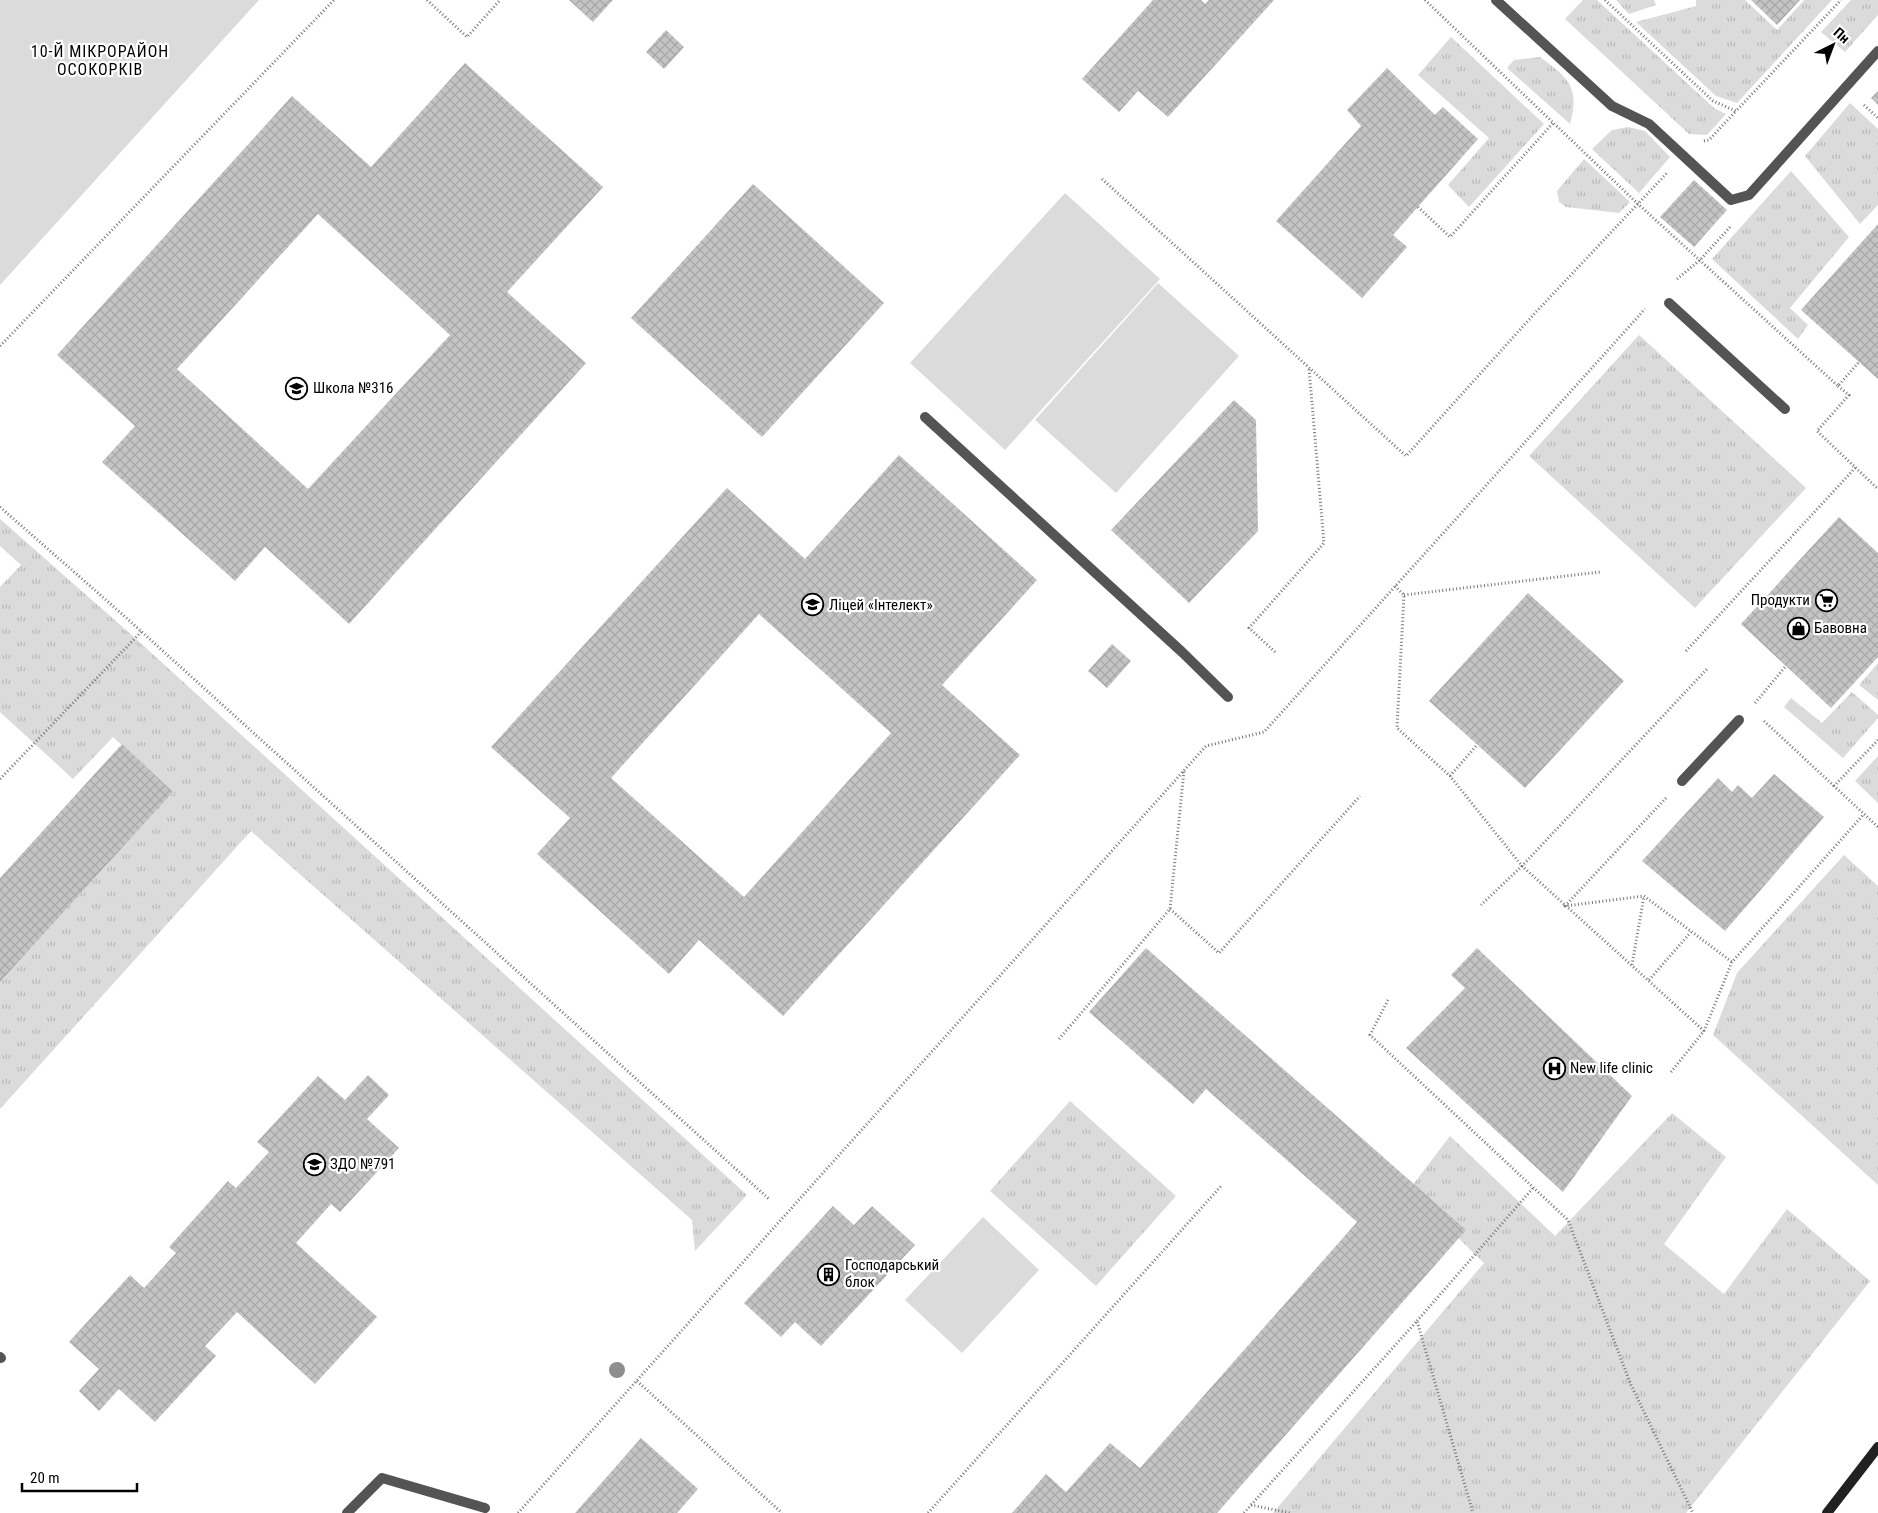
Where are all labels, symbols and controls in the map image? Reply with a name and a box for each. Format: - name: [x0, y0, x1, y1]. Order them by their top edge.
- north arrow: [1808, 20, 1858, 70]
- text: Пн: [1831, 24, 1853, 47]
- district label: 10-Й МІКРОРАЙОН ОСОКОРКІВ: [31, 42, 169, 79]
- school or university icon: Школа №316: [285, 376, 309, 400]
- place label: Школа №316: [313, 379, 393, 397]
- supermarket icon: Продукти: [1814, 588, 1838, 612]
- place label: Продукти: [1751, 591, 1810, 609]
- school or university icon: Ліцей «Інтелект»: [801, 593, 825, 617]
- place label: Ліцей «Інтелект»: [829, 596, 933, 614]
- shop icon: Бавовна: [1786, 616, 1810, 640]
- place label: Бавовна: [1814, 619, 1867, 637]
- hospital icon: New life clinic: [1542, 1056, 1566, 1080]
- place label: New life clinic: [1570, 1059, 1653, 1077]
- school or university icon: ЗДО №791: [302, 1152, 326, 1176]
- place label: ЗДО №791: [330, 1155, 395, 1173]
- place label: Господарський блок: [845, 1256, 939, 1291]
- building icon: Господарський блок: [817, 1262, 841, 1286]
- scale bar: [22, 1460, 138, 1492]
- text: 20 m: [30, 1469, 60, 1487]

